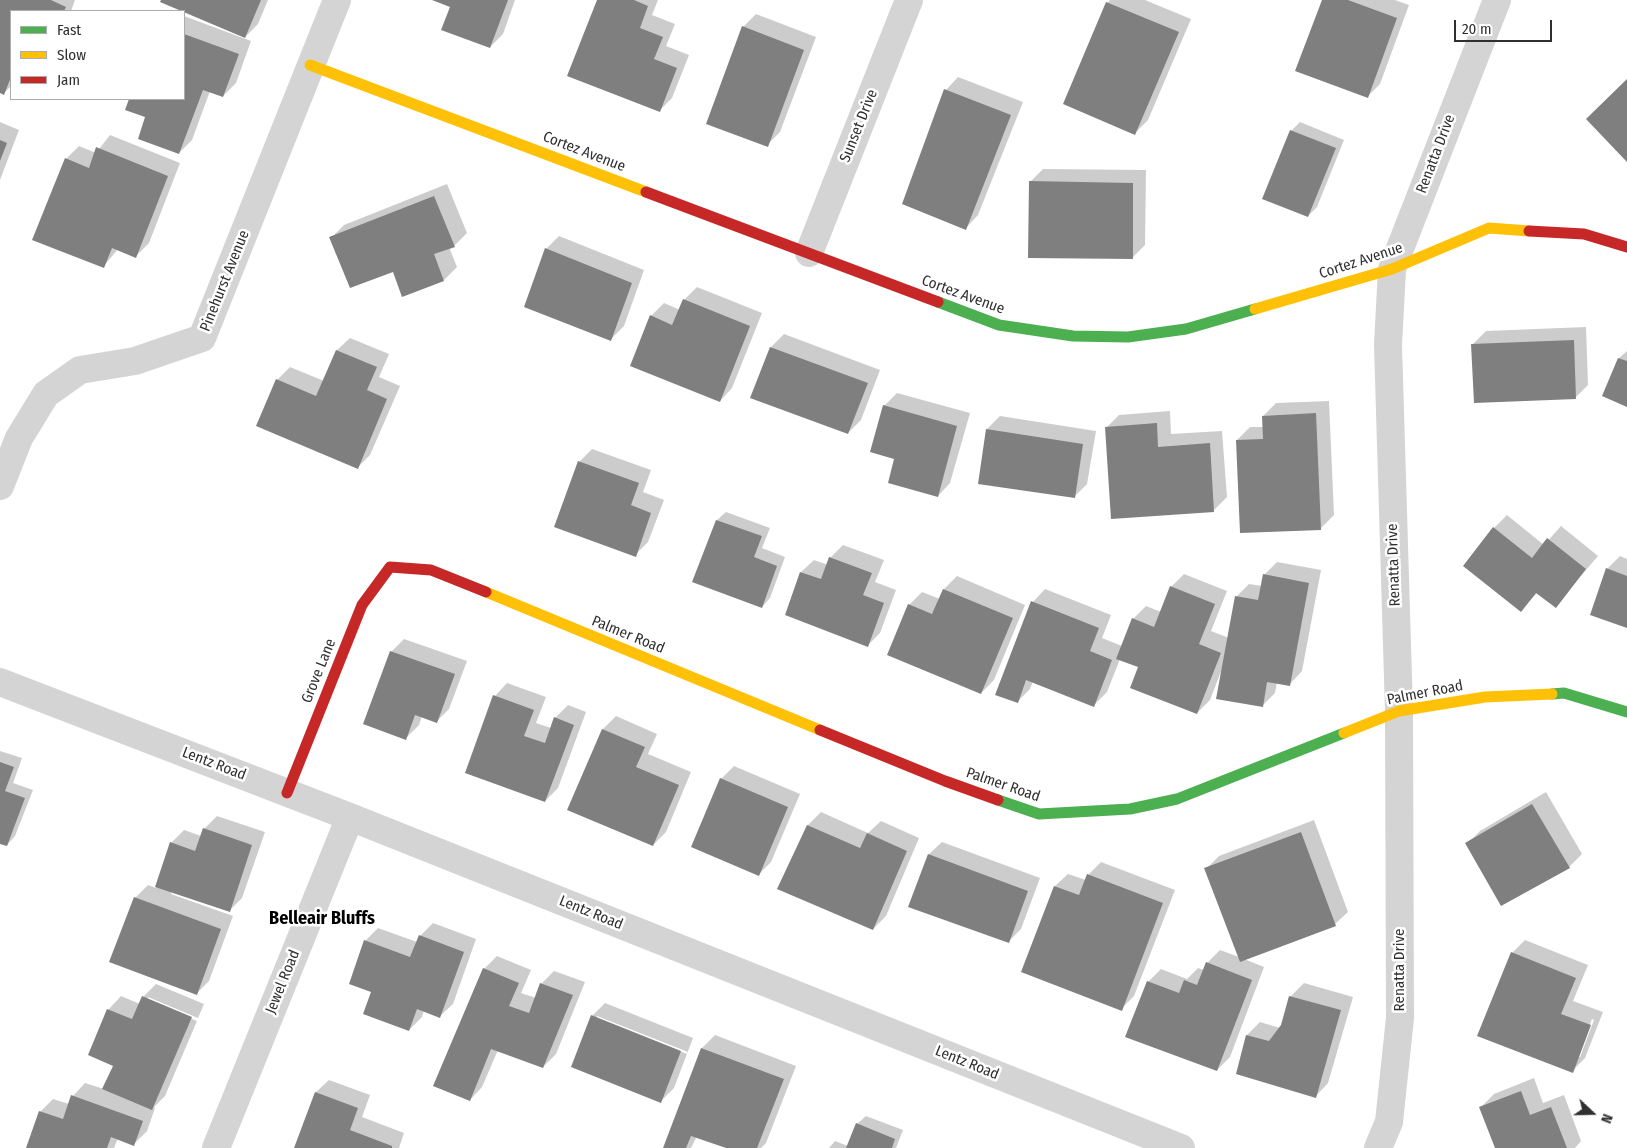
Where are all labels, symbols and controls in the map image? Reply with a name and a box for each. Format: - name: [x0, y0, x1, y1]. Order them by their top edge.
- legend: [10, 10, 185, 100]
- scale bar: [1457, 10, 1554, 42]
- text: 20 m: [1462, 20, 1492, 38]
- text: Fast: [57, 21, 81, 39]
- text: Slow: [57, 46, 86, 64]
- text: Jam: [57, 71, 80, 89]
- street label: Sunset Drive: [836, 87, 882, 165]
- street label: Renatta Drive: [1413, 112, 1459, 196]
- street label: Cortez Avenue: [540, 128, 628, 176]
- street label: Pinehurst Avenue: [196, 228, 254, 334]
- street label: Cortez Avenue: [1317, 239, 1405, 283]
- street label: Cortez Avenue: [919, 272, 1007, 318]
- street label: Renatta Drive: [1384, 523, 1404, 607]
- street label: Palmer Road: [589, 612, 667, 658]
- street label: Grove Lane: [298, 636, 340, 706]
- street label: Palmer Road: [1385, 677, 1465, 709]
- street label: Lentz Road: [179, 744, 249, 784]
- street label: Palmer Road: [964, 764, 1042, 806]
- street label: Lentz Road: [557, 892, 625, 934]
- district label: Belleair Bluffs: [269, 908, 375, 930]
- street label: Renatta Drive: [1391, 929, 1409, 1011]
- street label: Jewel Road: [262, 947, 304, 1017]
- street label: Lentz Road: [933, 1042, 1001, 1084]
- north arrow: [1567, 1088, 1617, 1138]
- text: N: [1597, 1112, 1616, 1126]

